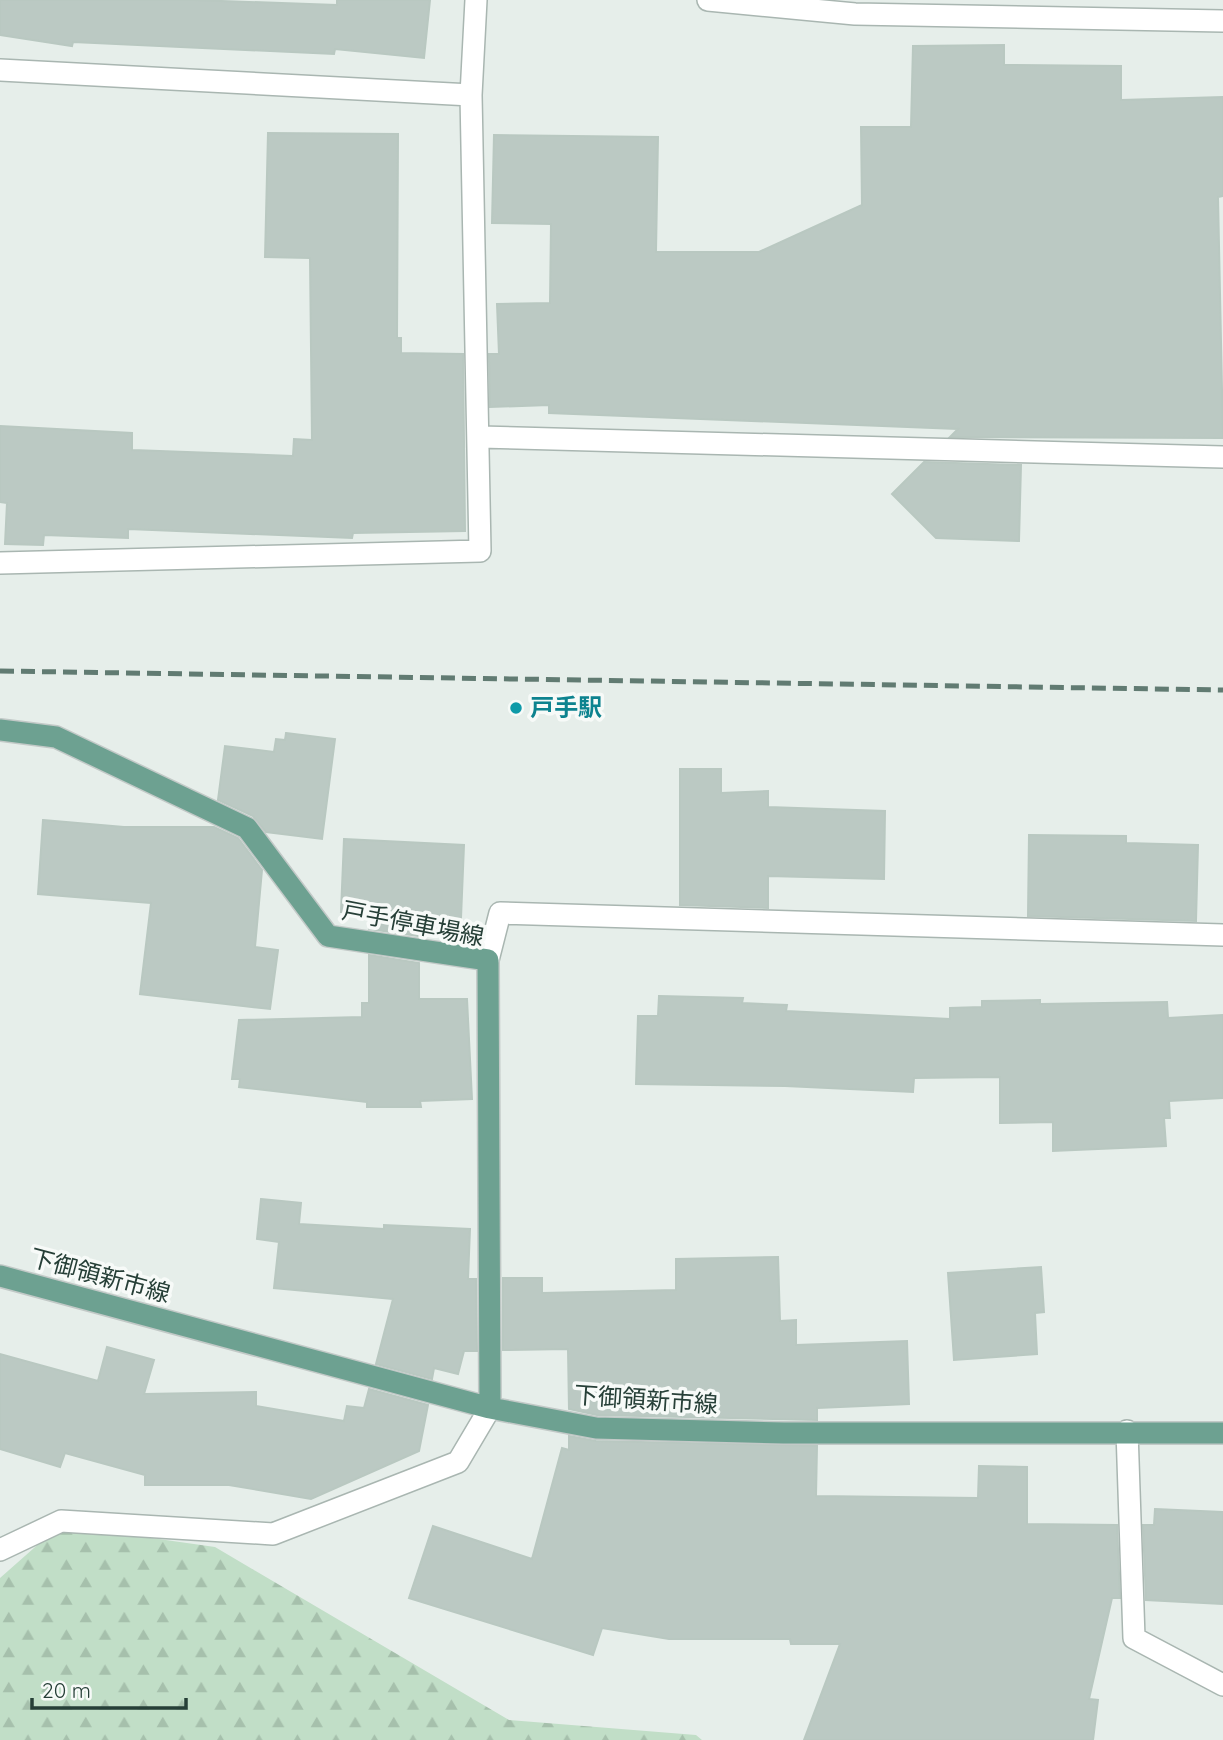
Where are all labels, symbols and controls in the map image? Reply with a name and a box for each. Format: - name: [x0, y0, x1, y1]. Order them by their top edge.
- place label: 戸手駅: [530, 692, 602, 722]
- marker: 戸手駅: [508, 700, 524, 716]
- street label: 戸手停車場線: [340, 895, 487, 951]
- street label: 下御領新市線: [27, 1242, 174, 1308]
- street label: 下御領新市線: [573, 1379, 719, 1419]
- scale bar: [32, 1666, 186, 1710]
- text: 20 m: [42, 1677, 91, 1703]

